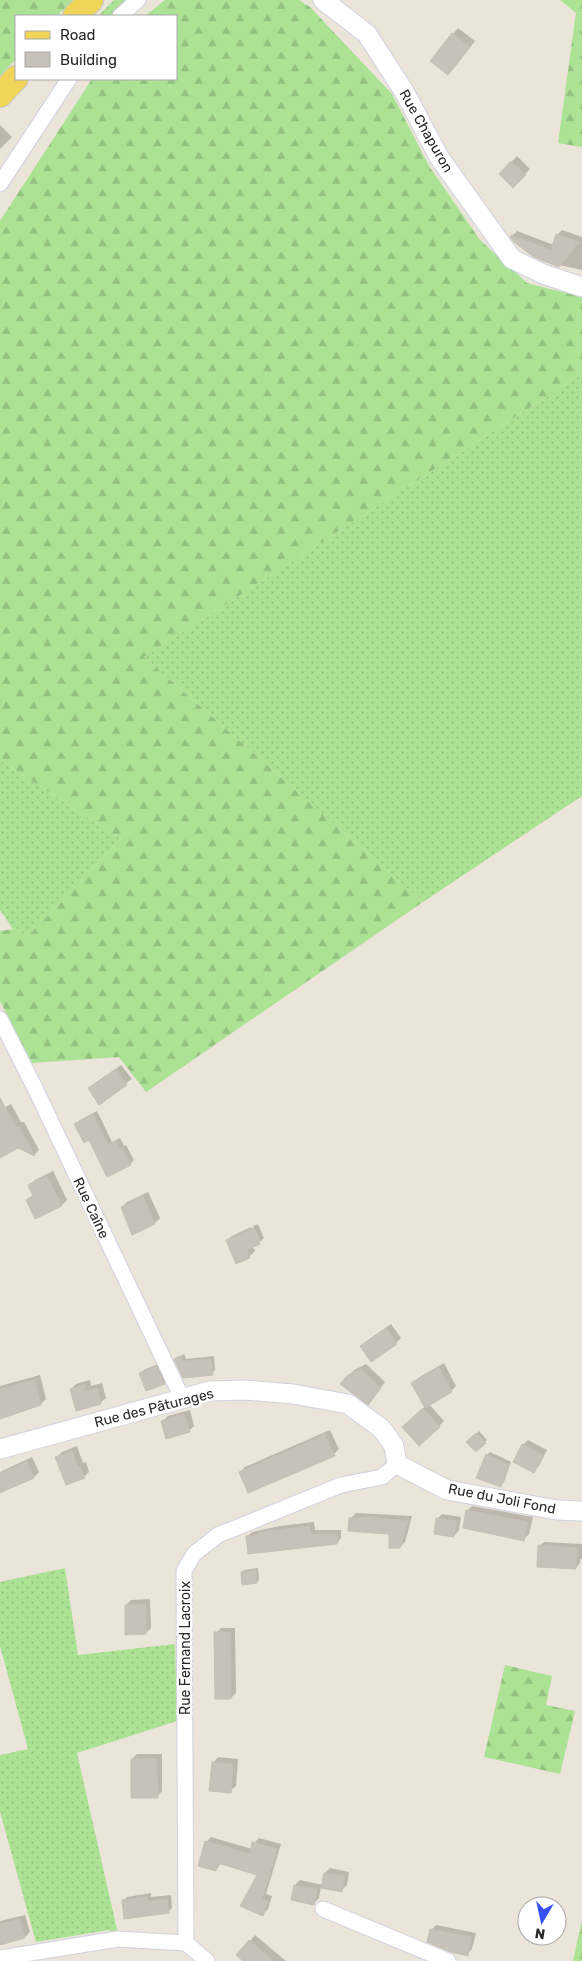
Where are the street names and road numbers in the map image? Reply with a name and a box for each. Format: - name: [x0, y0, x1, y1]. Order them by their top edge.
- street label: Rue Chapuron: [395, 87, 457, 175]
- street label: Rue Caîne: [69, 1175, 113, 1241]
- street label: Rue des Pâturages: [93, 1385, 215, 1431]
- street label: Rue du Joli Fond: [447, 1480, 557, 1518]
- street label: Rue Fernand Lacroix: [177, 1581, 194, 1715]

